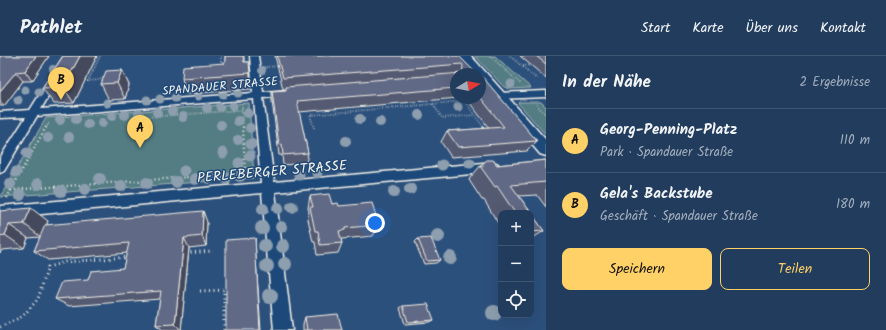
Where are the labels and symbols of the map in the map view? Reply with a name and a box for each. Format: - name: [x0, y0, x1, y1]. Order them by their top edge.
- pin: B: [48, 67, 74, 100]
- north arrow: [450, 68, 486, 104]
- street label: SPANDAUER STRASSE: [161, 72, 280, 101]
- pin: A: [127, 115, 153, 148]
- street label: PERLEBERGER STRASSE: [196, 154, 349, 190]
- your location: [365, 213, 385, 233]

